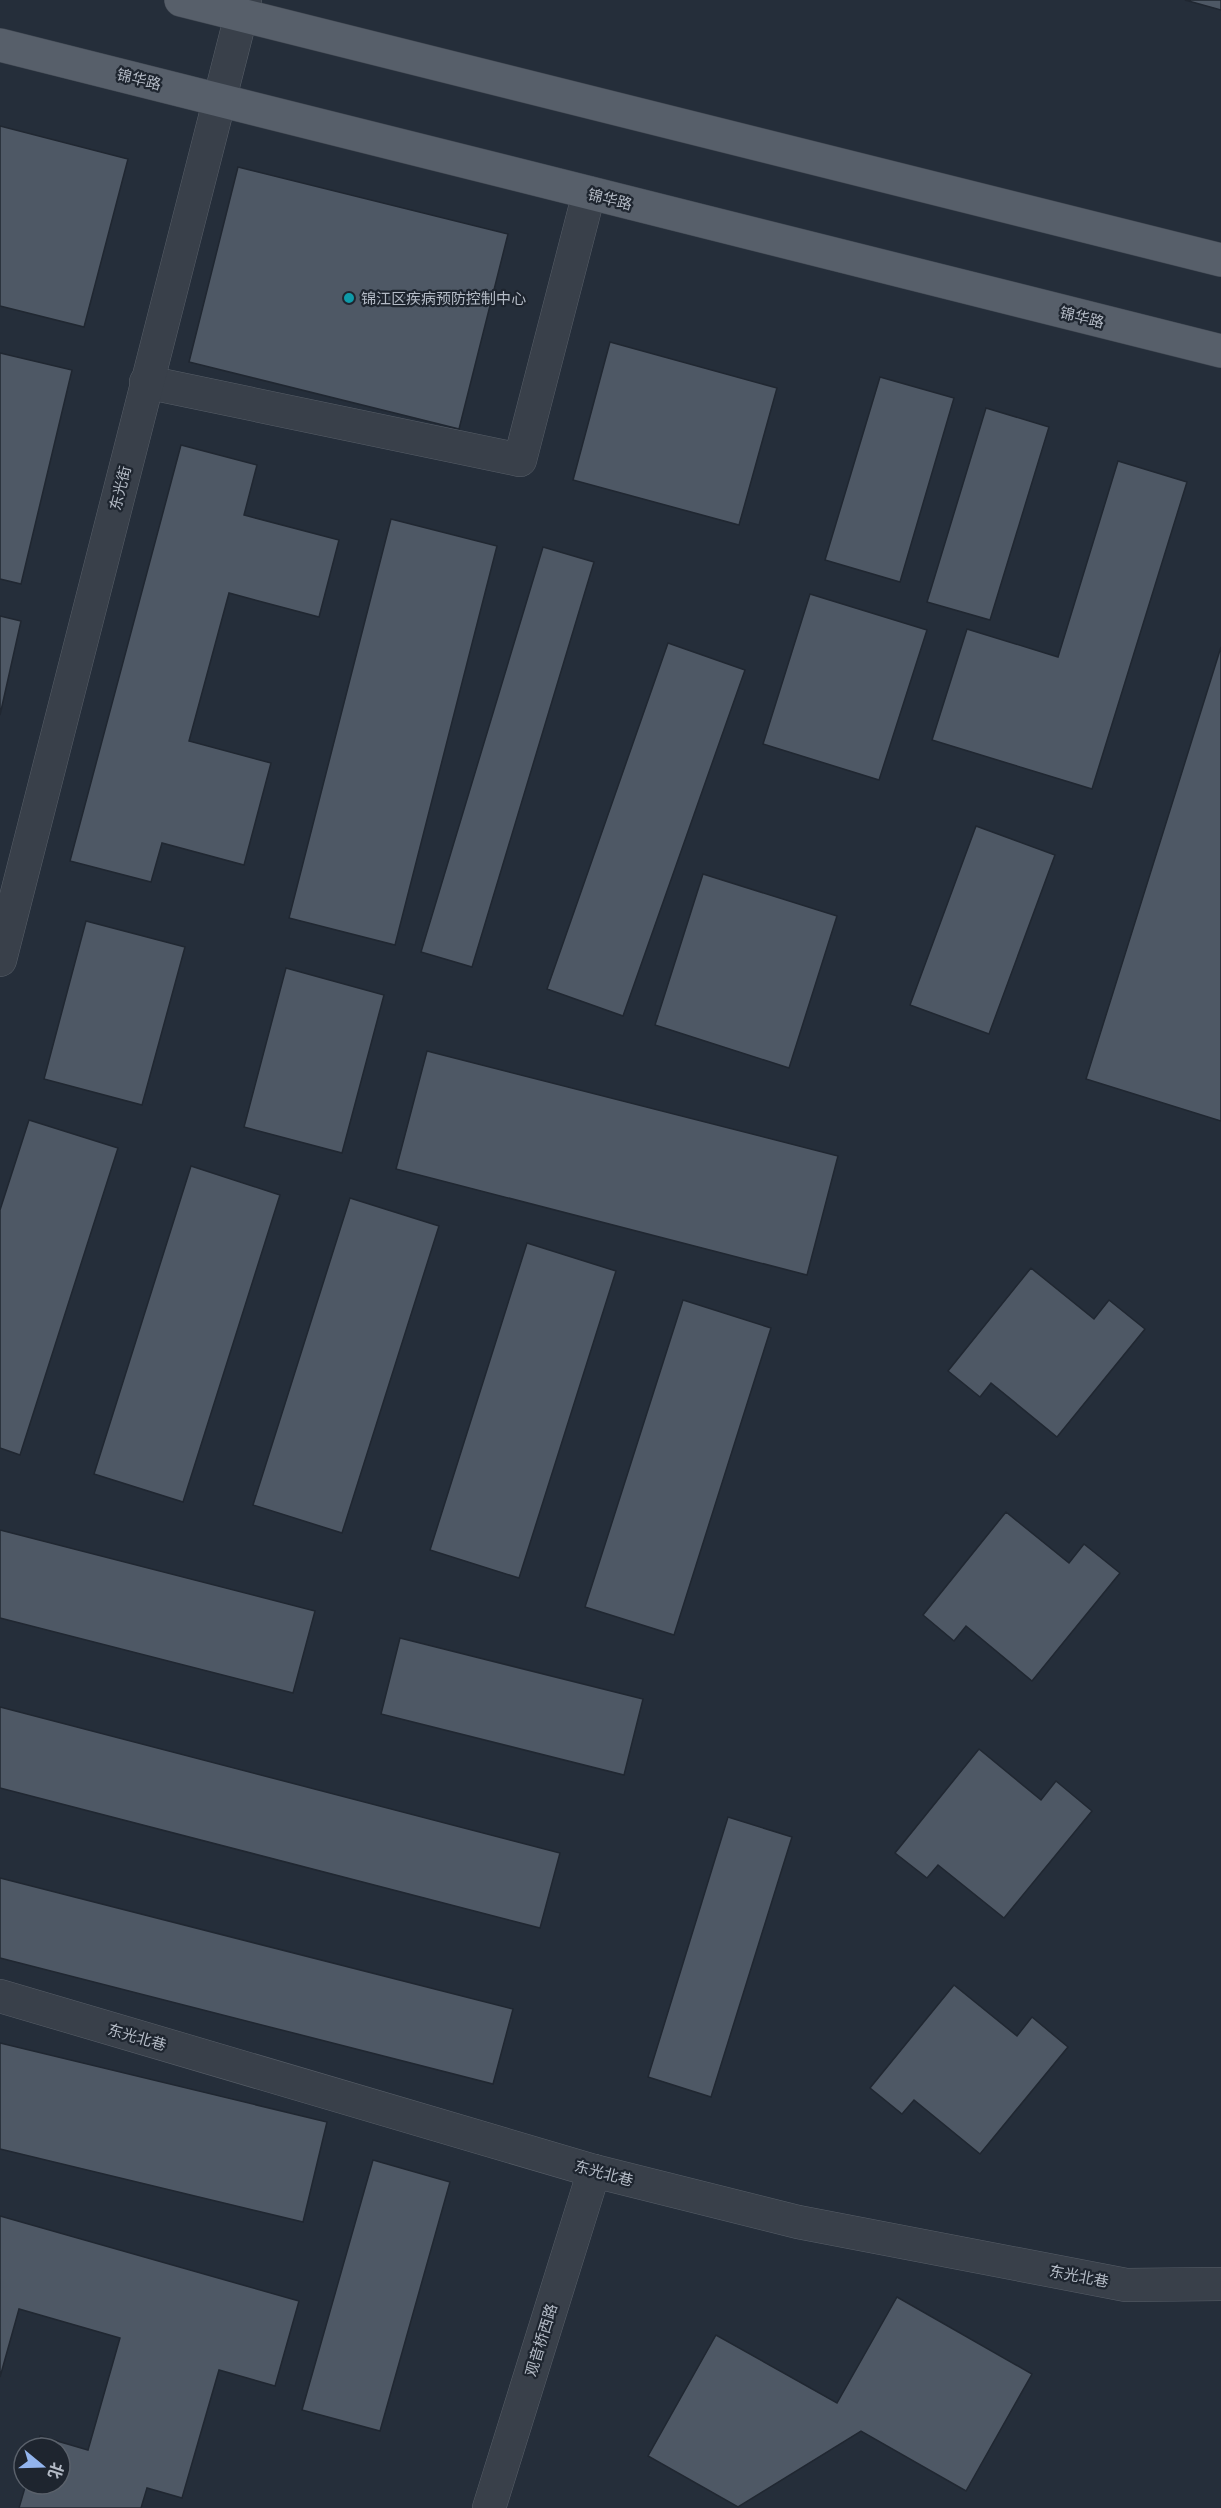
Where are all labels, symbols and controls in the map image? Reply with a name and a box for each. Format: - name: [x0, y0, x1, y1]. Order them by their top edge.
- street label: 锦华路: [115, 63, 163, 95]
- street label: 锦华路: [586, 183, 634, 215]
- place label: 锦江区疾病预防控制中心: [361, 288, 526, 309]
- marker: 锦江区疾病预防控制中心: [342, 291, 356, 305]
- street label: 锦华路: [1058, 301, 1106, 333]
- street label: 东光街: [104, 464, 136, 512]
- street label: 东光北巷: [105, 2019, 169, 2055]
- street label: 东光北巷: [572, 2155, 636, 2191]
- street label: 东光北巷: [1048, 2260, 1110, 2292]
- street label: 观音桥西路: [520, 2301, 562, 2379]
- north arrow: [12, 2436, 72, 2496]
- text: 北: [43, 2460, 69, 2482]

